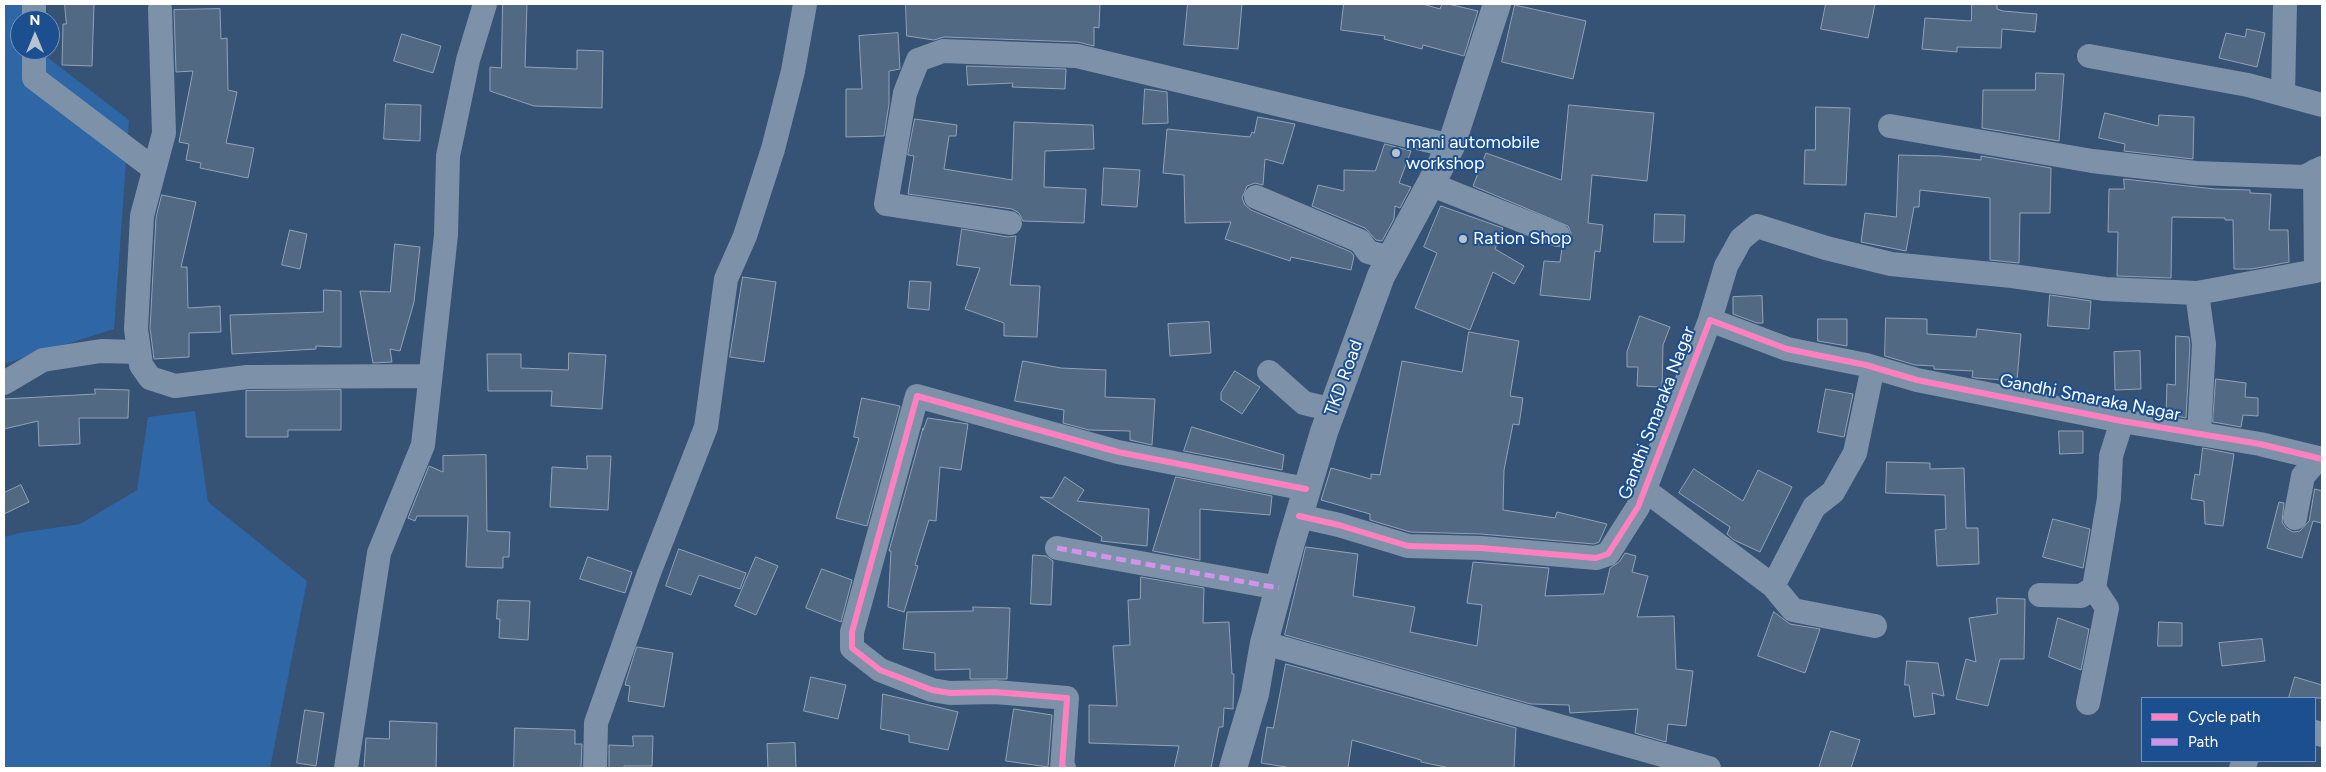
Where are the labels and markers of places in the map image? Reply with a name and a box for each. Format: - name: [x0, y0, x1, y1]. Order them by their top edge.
- place label: mani automobile workshop: [1406, 132, 1540, 174]
- marker: mani automobile workshop: [1390, 147, 1402, 159]
- place label: Ration Shop: [1473, 228, 1572, 250]
- marker: Ration Shop: [1457, 233, 1469, 245]

